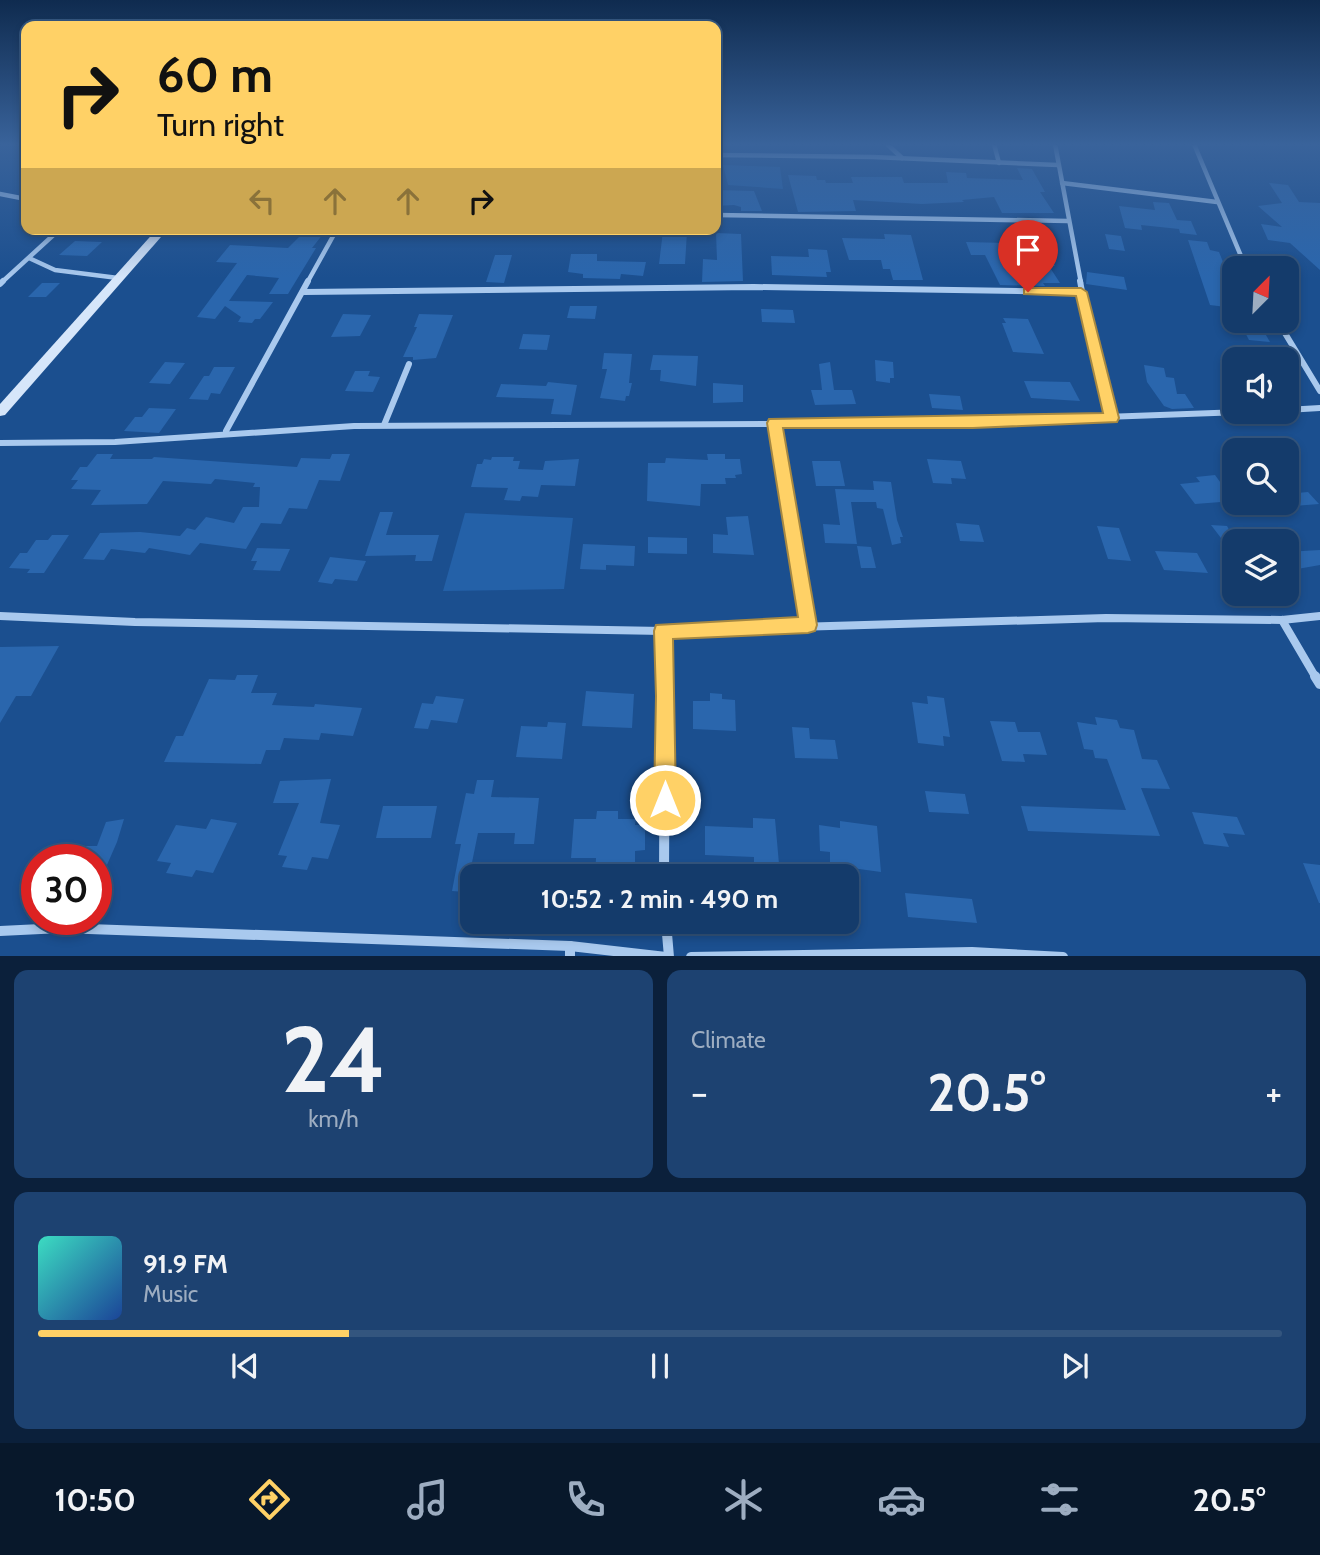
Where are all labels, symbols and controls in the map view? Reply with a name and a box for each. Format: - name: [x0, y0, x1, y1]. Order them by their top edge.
- text: 60 m: [157, 45, 273, 104]
- icon: right: [42, 49, 133, 140]
- text: Turn right: [157, 105, 284, 144]
- icon: left: [243, 182, 281, 220]
- icon: ahead: [316, 182, 354, 220]
- icon: ahead: [389, 182, 427, 220]
- icon: right: [462, 182, 500, 220]
- pin: [998, 220, 1058, 292]
- icon: arrive: [1009, 231, 1047, 269]
- north arrow: [1222, 256, 1298, 332]
- map controls: [1222, 256, 1299, 606]
- button: sound: [1222, 347, 1299, 424]
- button: search: [1222, 438, 1299, 515]
- button: layers: [1222, 529, 1299, 606]
- position arrow: [628, 763, 702, 837]
- speed limit sign: 30: [21, 844, 112, 935]
- text: 10:52 · 2 min · 490 m: [541, 883, 778, 915]
- text: 24: [281, 1004, 386, 1115]
- text: Climate: [691, 1026, 766, 1054]
- text: 20.5°: [927, 1061, 1046, 1124]
- text: −: [691, 1069, 708, 1116]
- text: +: [1265, 1069, 1282, 1116]
- text: km/h: [308, 1105, 359, 1133]
- text: 91.9 FM: [143, 1248, 228, 1280]
- text: Music: [143, 1280, 198, 1308]
- icon: previous: [226, 1347, 264, 1385]
- icon: pause: [641, 1347, 679, 1385]
- icon: next: [1056, 1347, 1094, 1385]
- icon: directions: [245, 1475, 294, 1524]
- icon: music: [403, 1475, 452, 1524]
- icon: phone: [561, 1475, 610, 1524]
- icon: climate: [719, 1475, 768, 1524]
- icon: car: [877, 1475, 926, 1524]
- icon: filters: [1035, 1475, 1084, 1524]
- text: 10:50: [55, 1480, 136, 1519]
- text: 20.5°: [1193, 1480, 1266, 1519]

